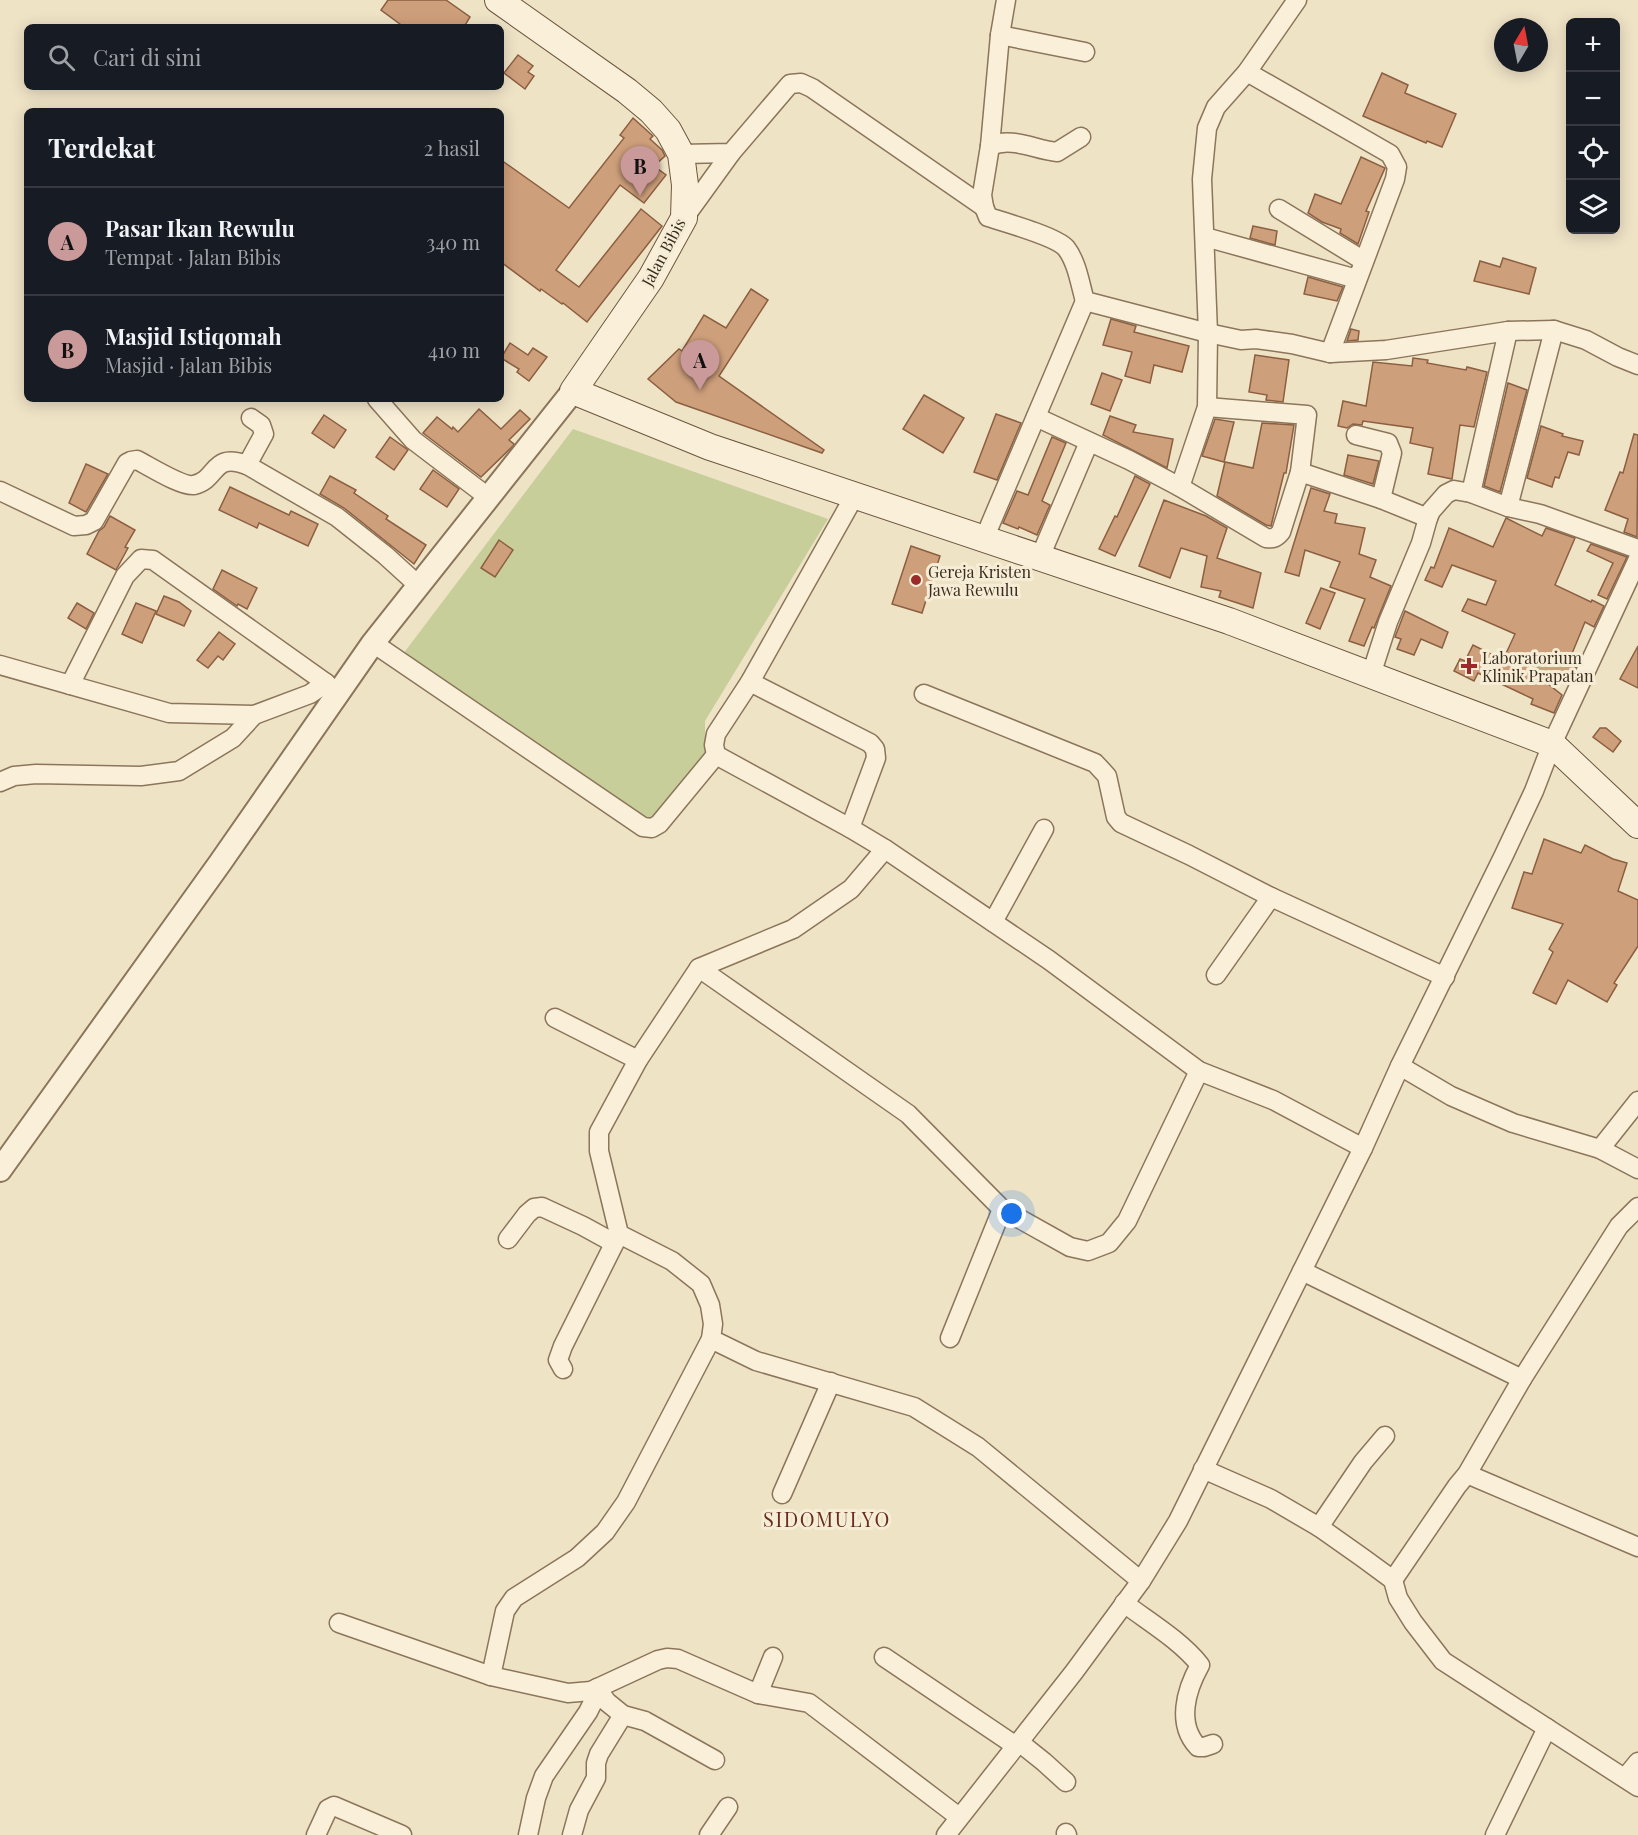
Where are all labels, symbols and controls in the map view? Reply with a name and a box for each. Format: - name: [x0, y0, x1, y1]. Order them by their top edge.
- north arrow: [1494, 18, 1548, 72]
- map controls: [1566, 18, 1620, 234]
- button: +: [1566, 18, 1620, 72]
- search box: [24, 24, 504, 90]
- icon: search: [45, 41, 78, 74]
- text: Cari di sini: [93, 42, 201, 72]
- button: −: [1566, 72, 1620, 126]
- button: locate: [1566, 126, 1620, 180]
- text: Terdekat: [48, 130, 155, 165]
- text: 2 hasil: [424, 134, 480, 161]
- pin: B: [620, 146, 660, 196]
- button: layers: [1566, 180, 1620, 234]
- text: Pasar Ikan Rewulu: [105, 213, 295, 243]
- street label: Jalan Bibis: [636, 214, 690, 291]
- text: A: [61, 228, 74, 255]
- text: 340 m: [426, 228, 480, 255]
- text: Tempat · Jalan Bibis: [105, 243, 281, 270]
- text: Masjid Istiqomah: [105, 321, 282, 351]
- text: B: [61, 336, 74, 363]
- text: 410 m: [428, 336, 480, 363]
- pin: A: [680, 340, 720, 390]
- text: Masjid · Jalan Bibis: [105, 351, 272, 378]
- place label: Gereja Kristen Jawa Rewulu: [927, 561, 1031, 600]
- marker: Gereja Kristen Jawa Rewulu: [909, 573, 923, 587]
- place label: Laboratorium Klinik Prapatan: [1482, 647, 1594, 686]
- marker: Laboratorium Klinik Prapatan: [1460, 657, 1478, 675]
- your location: [997, 1199, 1026, 1228]
- district label: SIDOMULYO: [763, 1505, 891, 1532]

